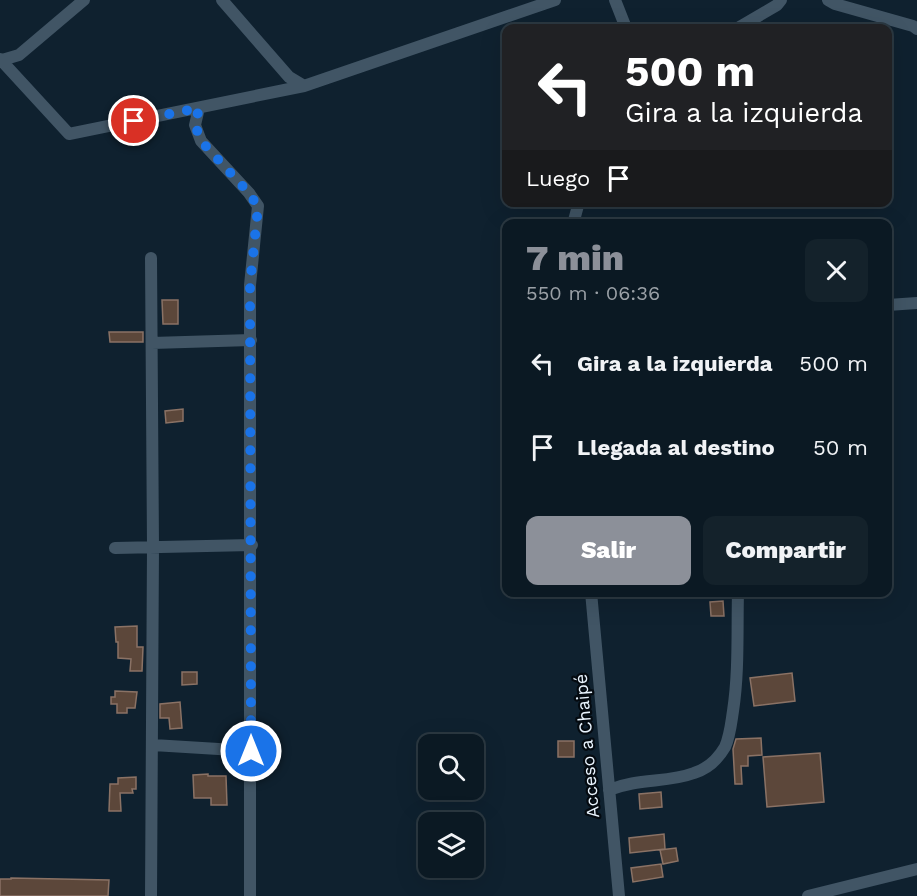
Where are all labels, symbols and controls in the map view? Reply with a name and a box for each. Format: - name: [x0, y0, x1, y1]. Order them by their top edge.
- text: 500 m: [625, 47, 755, 96]
- icon: left: [526, 48, 604, 126]
- pin: [108, 95, 159, 146]
- text: Gira a la izquierda: [625, 97, 863, 129]
- icon: arrive: [117, 104, 150, 137]
- icon: arrive: [602, 162, 635, 195]
- text: Luego: [526, 166, 590, 191]
- text: 7 min: [526, 237, 624, 279]
- button: close: [805, 239, 868, 302]
- text: 550 m · 06:36: [526, 281, 660, 305]
- icon: left: [526, 347, 559, 380]
- text: Gira a la izquierda: [577, 351, 773, 376]
- text: 500 m: [799, 351, 868, 376]
- icon: arrive: [526, 431, 559, 464]
- text: Llegada al destino: [577, 435, 775, 460]
- text: 50 m: [813, 435, 868, 460]
- button: Salir: [526, 516, 691, 585]
- button: Compartir: [703, 516, 868, 585]
- street label: Acceso a Chaipé: [570, 673, 603, 819]
- position arrow: [219, 719, 283, 783]
- map controls: [418, 734, 484, 878]
- button: search: [418, 734, 484, 800]
- button: layers: [418, 812, 484, 878]

